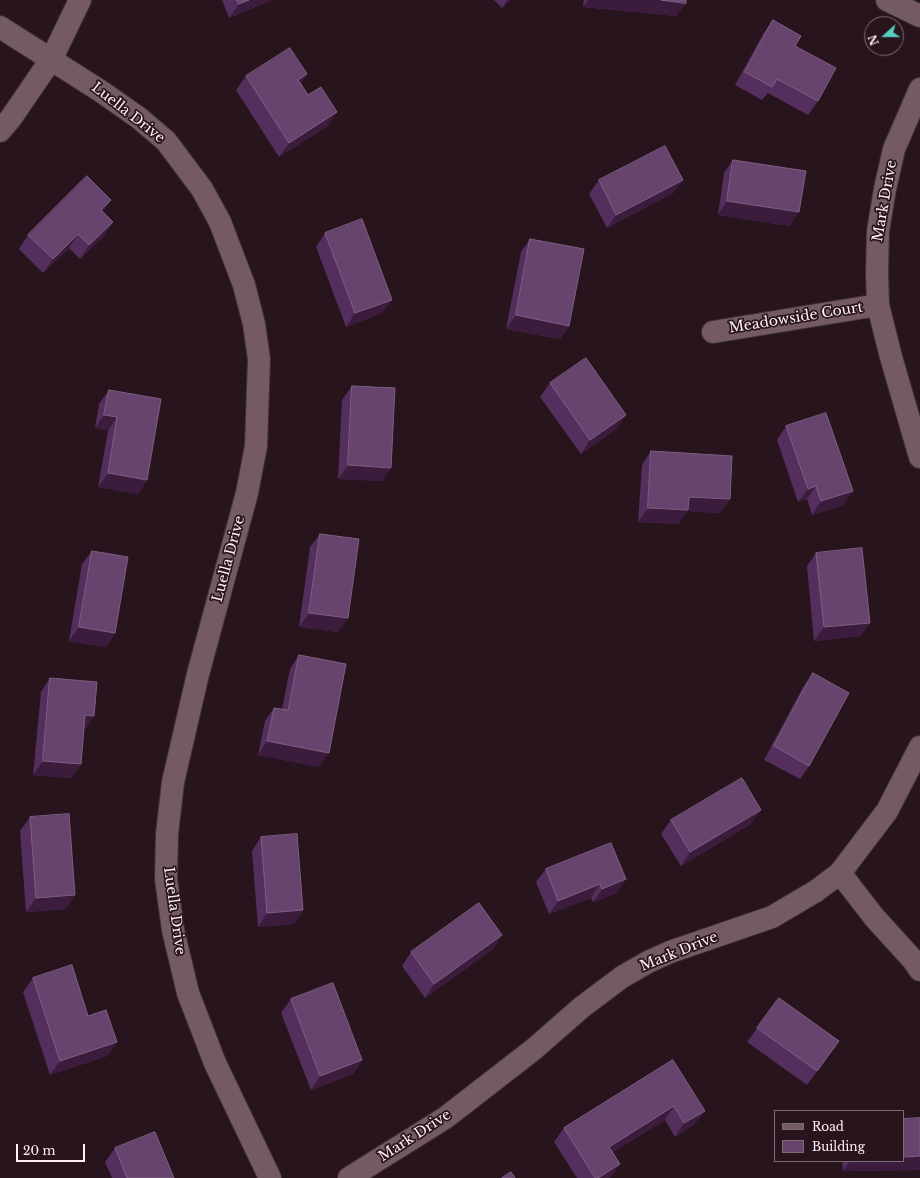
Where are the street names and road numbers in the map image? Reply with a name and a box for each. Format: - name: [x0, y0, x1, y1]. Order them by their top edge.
- street label: Luella Drive: [88, 79, 168, 147]
- street label: Mark Drive: [870, 159, 900, 243]
- street label: Meadowside Court: [728, 299, 864, 337]
- street label: Luella Drive: [209, 514, 249, 604]
- street label: Luella Drive: [160, 866, 188, 956]
- street label: Mark Drive: [638, 929, 720, 975]
- street label: Mark Drive: [376, 1107, 454, 1165]

